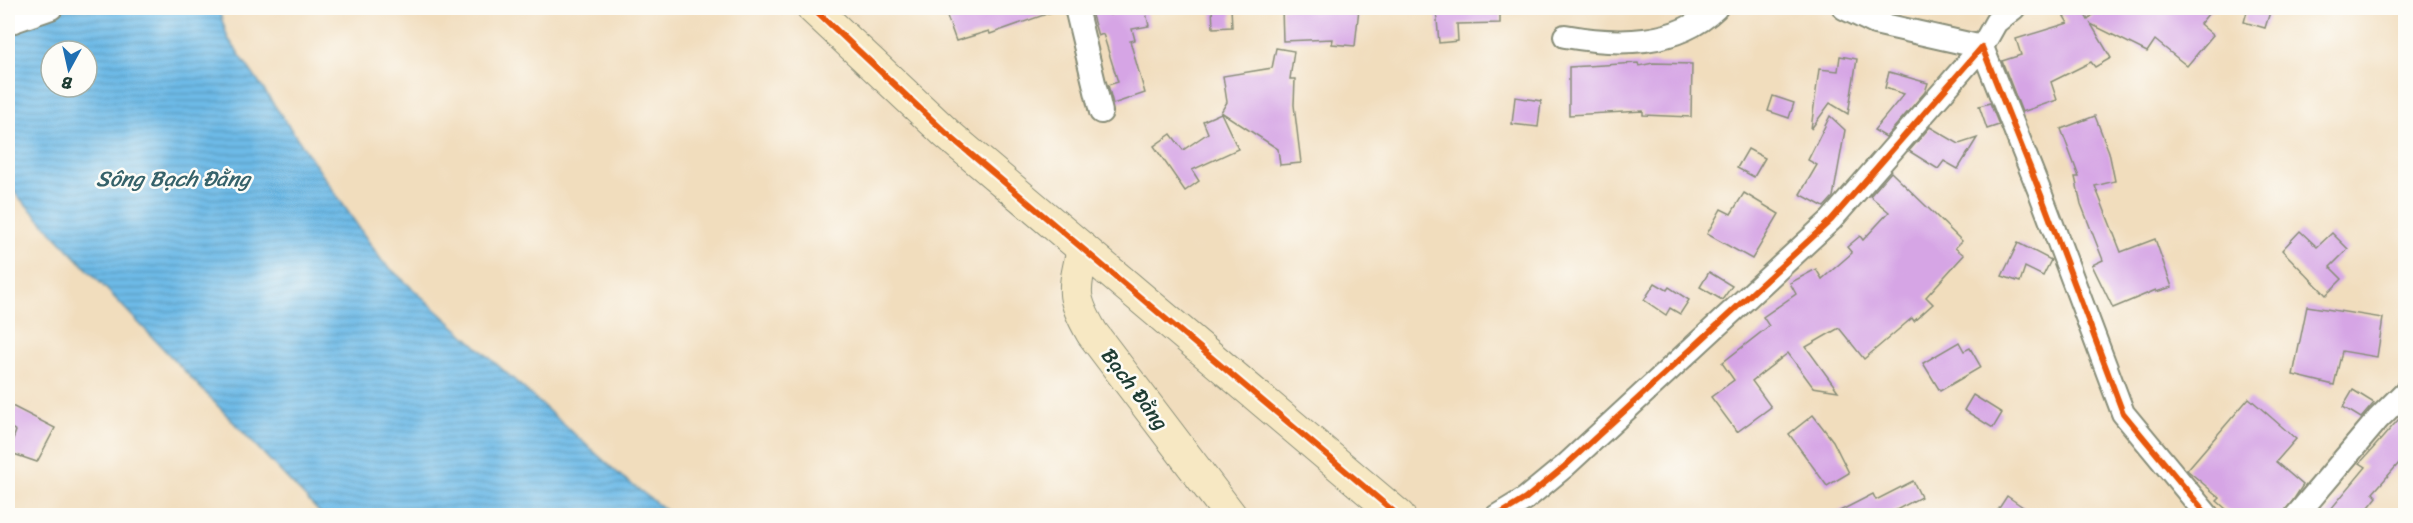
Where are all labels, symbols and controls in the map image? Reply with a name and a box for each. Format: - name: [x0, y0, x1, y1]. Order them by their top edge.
- north arrow: [39, 39, 99, 99]
- text: B: [59, 68, 74, 98]
- water label: Sông Bạch Đằng: [96, 159, 252, 198]
- street label: Bạch Đằng: [1091, 339, 1179, 439]

